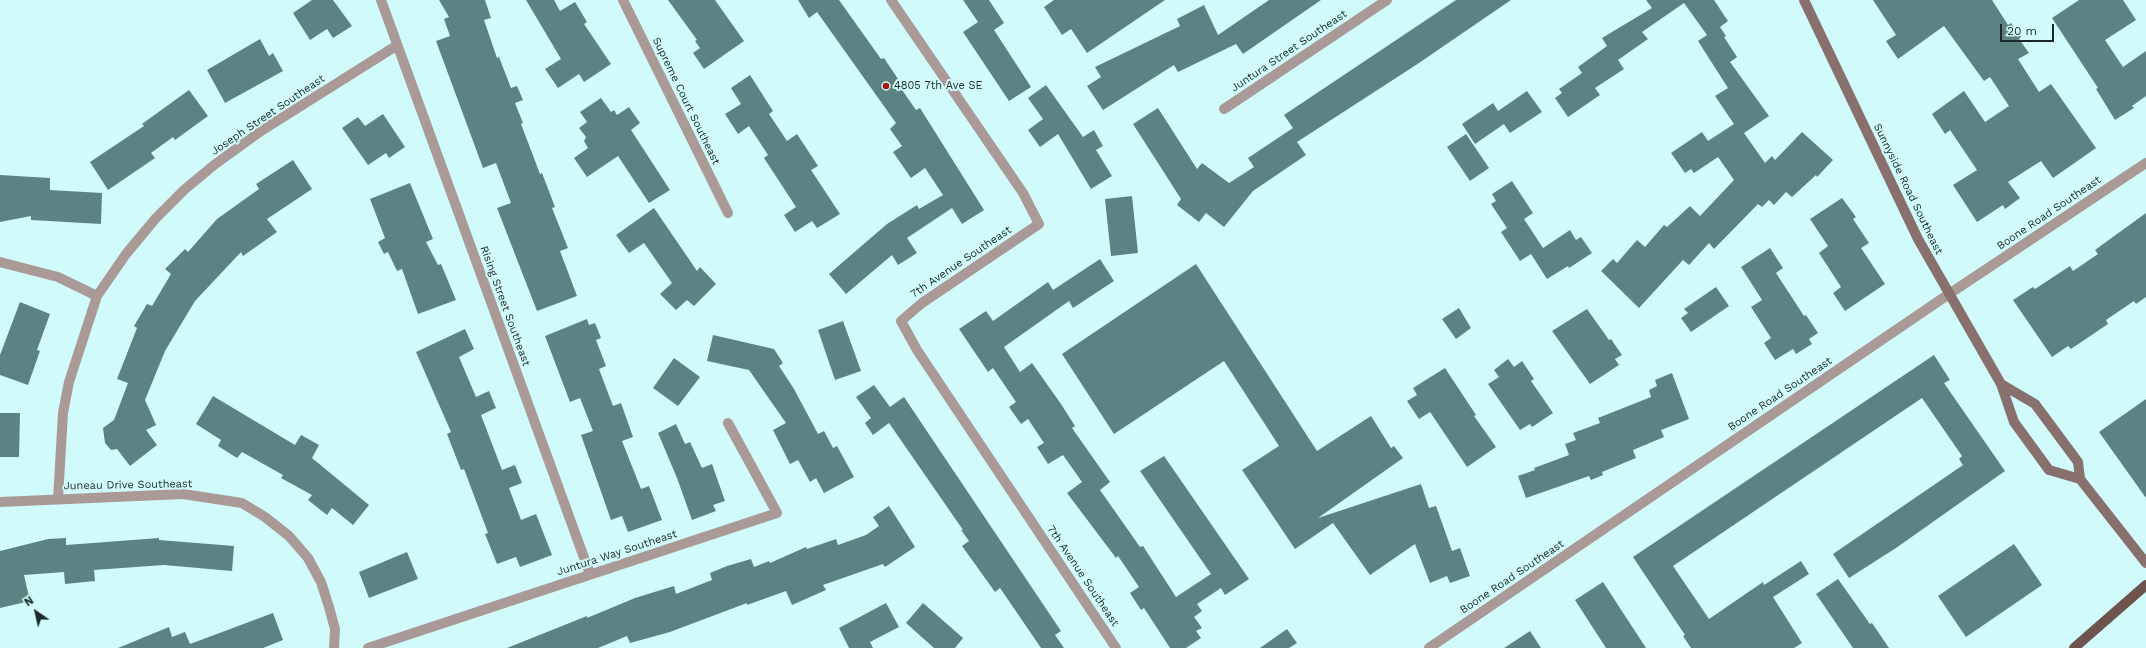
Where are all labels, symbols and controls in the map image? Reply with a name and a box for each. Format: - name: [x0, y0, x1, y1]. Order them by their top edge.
- street label: Juntura Street Southeast: [1228, 7, 1350, 95]
- scale bar: [2002, 16, 2056, 42]
- text: 20 m: [2007, 24, 2037, 38]
- street label: Supreme Court Southeast: [649, 35, 723, 167]
- street label: Joseph Street Southeast: [209, 72, 327, 158]
- place label: 4805 7th Ave SE: [894, 79, 983, 93]
- marker: 4805 7th Ave SE: [881, 81, 891, 91]
- street label: Sunnyside Road Southeast: [1871, 121, 1945, 257]
- street label: Boone Road Southeast: [1994, 173, 2104, 253]
- street label: 7th Avenue Southeast: [908, 223, 1014, 301]
- street label: Rising Street Southeast: [477, 244, 533, 368]
- street label: Boone Road Southeast: [1725, 354, 1835, 434]
- street label: Juneau Drive Southeast: [64, 477, 192, 493]
- street label: 7th Avenue Southeast: [1044, 523, 1122, 629]
- street label: Juntura Way Southeast: [555, 527, 679, 579]
- street label: Boone Road Southeast: [1457, 537, 1567, 617]
- north arrow: [16, 592, 56, 632]
- text: N: [22, 594, 36, 609]

